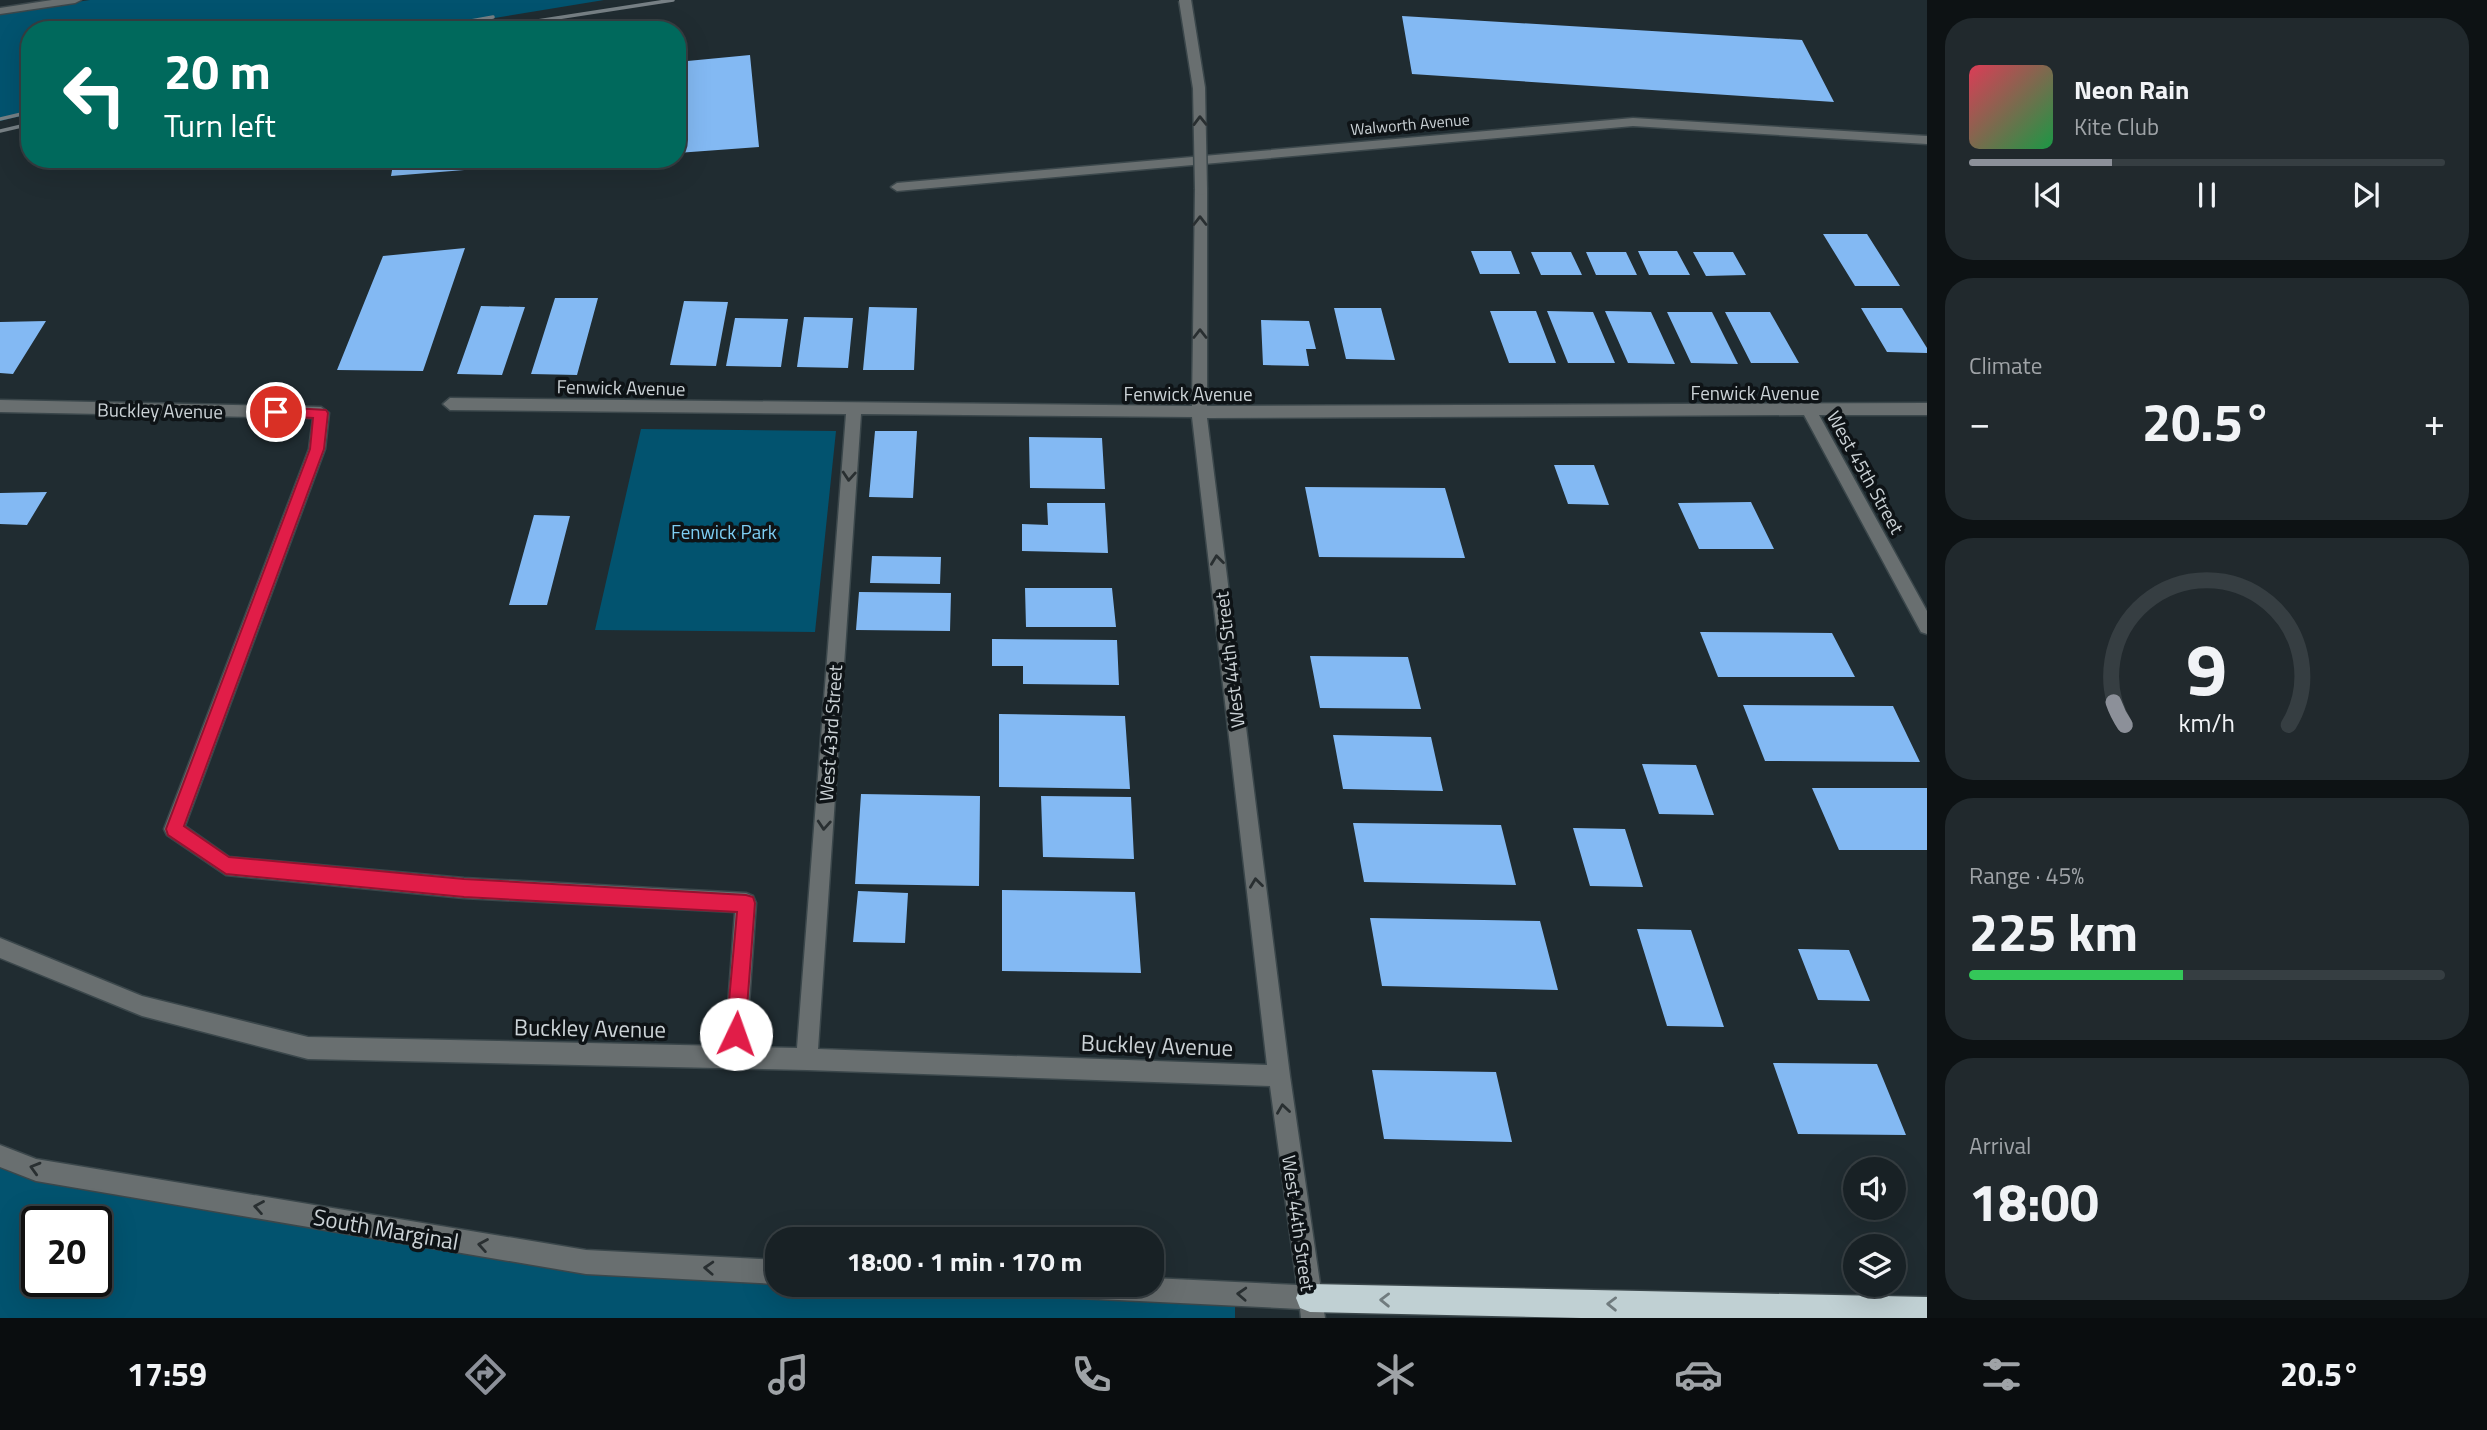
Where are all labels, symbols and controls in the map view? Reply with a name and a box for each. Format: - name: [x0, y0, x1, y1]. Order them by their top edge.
- text: 20 m: [164, 33, 271, 108]
- icon: left: [49, 49, 140, 140]
- text: Neon Rain: [2074, 70, 2189, 109]
- text: Turn left: [164, 101, 276, 149]
- street label: Walworth Avenue: [1349, 107, 1471, 141]
- text: Kite Club: [2074, 109, 2159, 144]
- one-way arrow: [1192, 115, 1207, 126]
- icon: previous: [2029, 176, 2067, 214]
- icon: pause: [2188, 176, 2226, 214]
- icon: next: [2347, 176, 2385, 214]
- one-way arrow: [1192, 216, 1208, 226]
- one-way arrow: [1192, 328, 1208, 339]
- text: Climate: [1969, 348, 2042, 383]
- street label: Fenwick Avenue: [556, 371, 686, 403]
- street label: Fenwick Avenue: [1691, 378, 1820, 407]
- street label: Fenwick Avenue: [1124, 379, 1253, 408]
- pin: [246, 382, 306, 442]
- text: 20.5°: [2142, 382, 2272, 461]
- icon: arrive: [257, 393, 295, 431]
- text: −: [1969, 393, 1990, 451]
- text: +: [2424, 393, 2445, 451]
- street label: Buckley Avenue: [97, 394, 223, 426]
- street label: West 45th Street: [1820, 405, 1912, 539]
- one-way arrow: [841, 471, 856, 482]
- park label: Fenwick Park: [671, 517, 777, 546]
- one-way arrow: [1209, 554, 1224, 566]
- street label: West 44th Street: [1206, 590, 1252, 730]
- text: 9: [2187, 613, 2227, 723]
- street label: West 43rd Street: [811, 664, 849, 802]
- text: km/h: [2179, 704, 2235, 742]
- one-way arrow: [816, 820, 831, 831]
- text: Range · 45%: [1969, 858, 2084, 893]
- one-way arrow: [1248, 878, 1263, 889]
- text: 225 km: [1969, 892, 2138, 971]
- position arrow: [699, 997, 773, 1071]
- street label: Buckley Avenue: [514, 1009, 666, 1047]
- street label: Buckley Avenue: [1080, 1025, 1234, 1065]
- one-way arrow: [1276, 1103, 1291, 1115]
- text: Arrival: [1969, 1128, 2031, 1163]
- street label: West 44th Street: [1275, 1153, 1323, 1293]
- map controls: [1843, 1157, 1906, 1297]
- button: sound: [1843, 1157, 1906, 1220]
- one-way arrow: [29, 1162, 41, 1177]
- text: 18:00: [1969, 1162, 2099, 1241]
- street label: South Marginal: [311, 1199, 461, 1259]
- one-way arrow: [253, 1200, 264, 1215]
- speed limit sign: 20: [21, 1206, 112, 1297]
- button: layers: [1843, 1234, 1906, 1297]
- one-way arrow: [477, 1238, 489, 1253]
- text: 18:00 · 1 min · 170 m: [847, 1242, 1082, 1281]
- one-way arrow: [703, 1261, 714, 1276]
- one-way arrow: [1236, 1287, 1247, 1302]
- one-way arrow: [1379, 1292, 1390, 1307]
- one-way arrow: [1607, 1297, 1618, 1312]
- text: 17:59: [127, 1350, 207, 1398]
- icon: directions: [461, 1350, 510, 1399]
- icon: music: [764, 1350, 813, 1399]
- icon: phone: [1067, 1350, 1116, 1399]
- icon: climate: [1371, 1350, 1420, 1399]
- icon: car: [1674, 1350, 1723, 1399]
- icon: filters: [1977, 1350, 2026, 1399]
- text: 20.5°: [2280, 1350, 2360, 1398]

